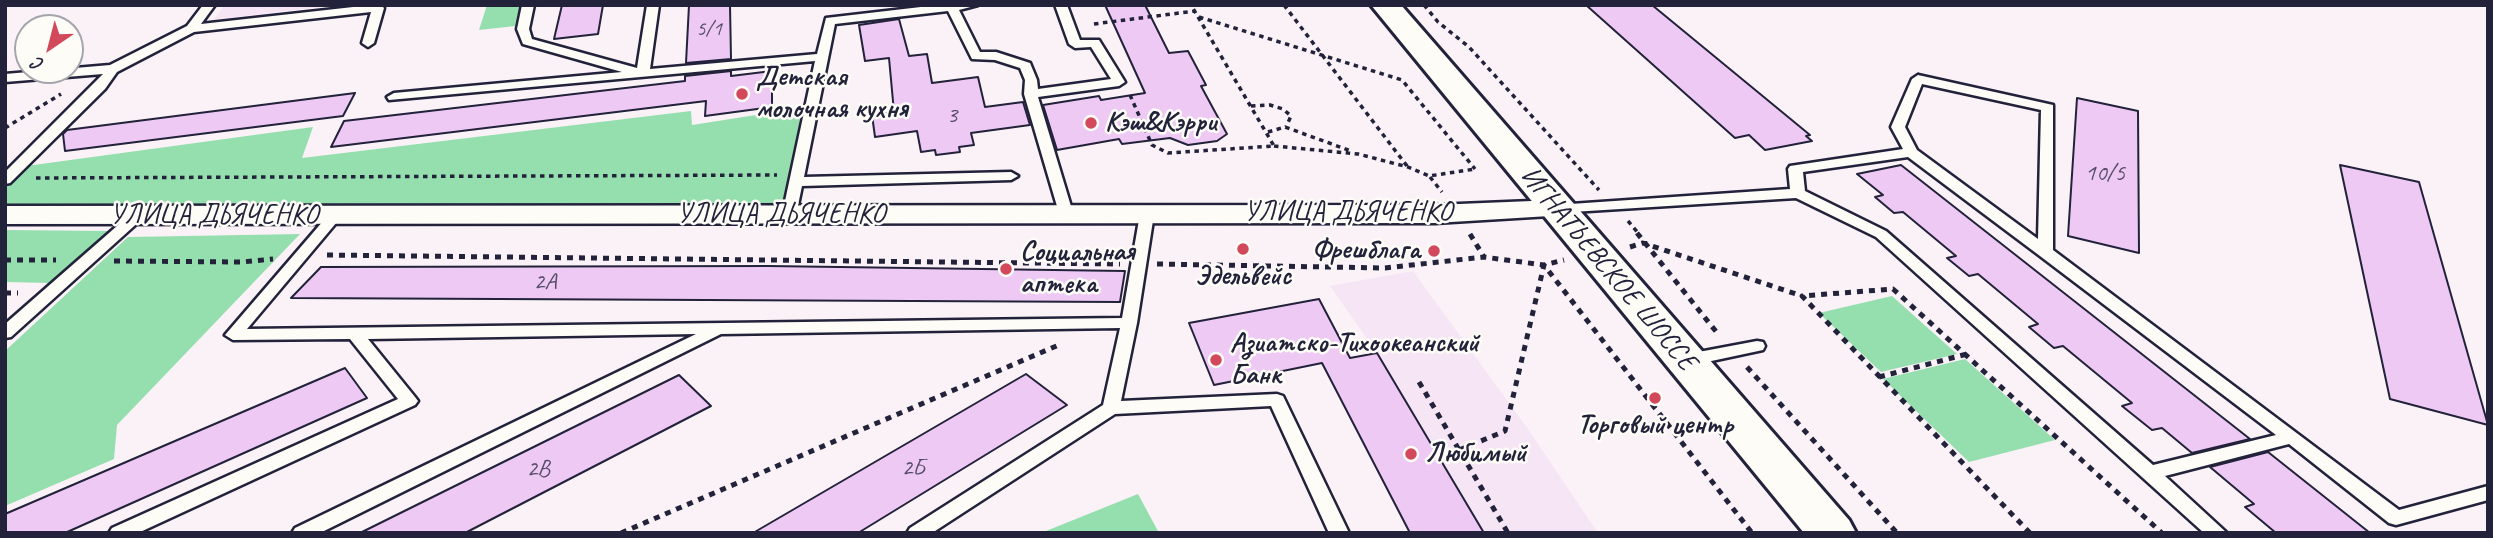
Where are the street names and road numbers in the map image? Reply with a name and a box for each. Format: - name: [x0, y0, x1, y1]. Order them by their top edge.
- street label: ИГНАТЬЕВСКОЕ ШОССЕ: [1513, 160, 1703, 378]
- street label: УЛИЦА ДЬЯЧЕНКО: [1244, 196, 1452, 230]
- street label: УЛИЦА ДЬЯЧЕНКО: [677, 198, 885, 232]
- street label: УЛИЦА ДЬЯЧЕНКО: [110, 199, 318, 233]

